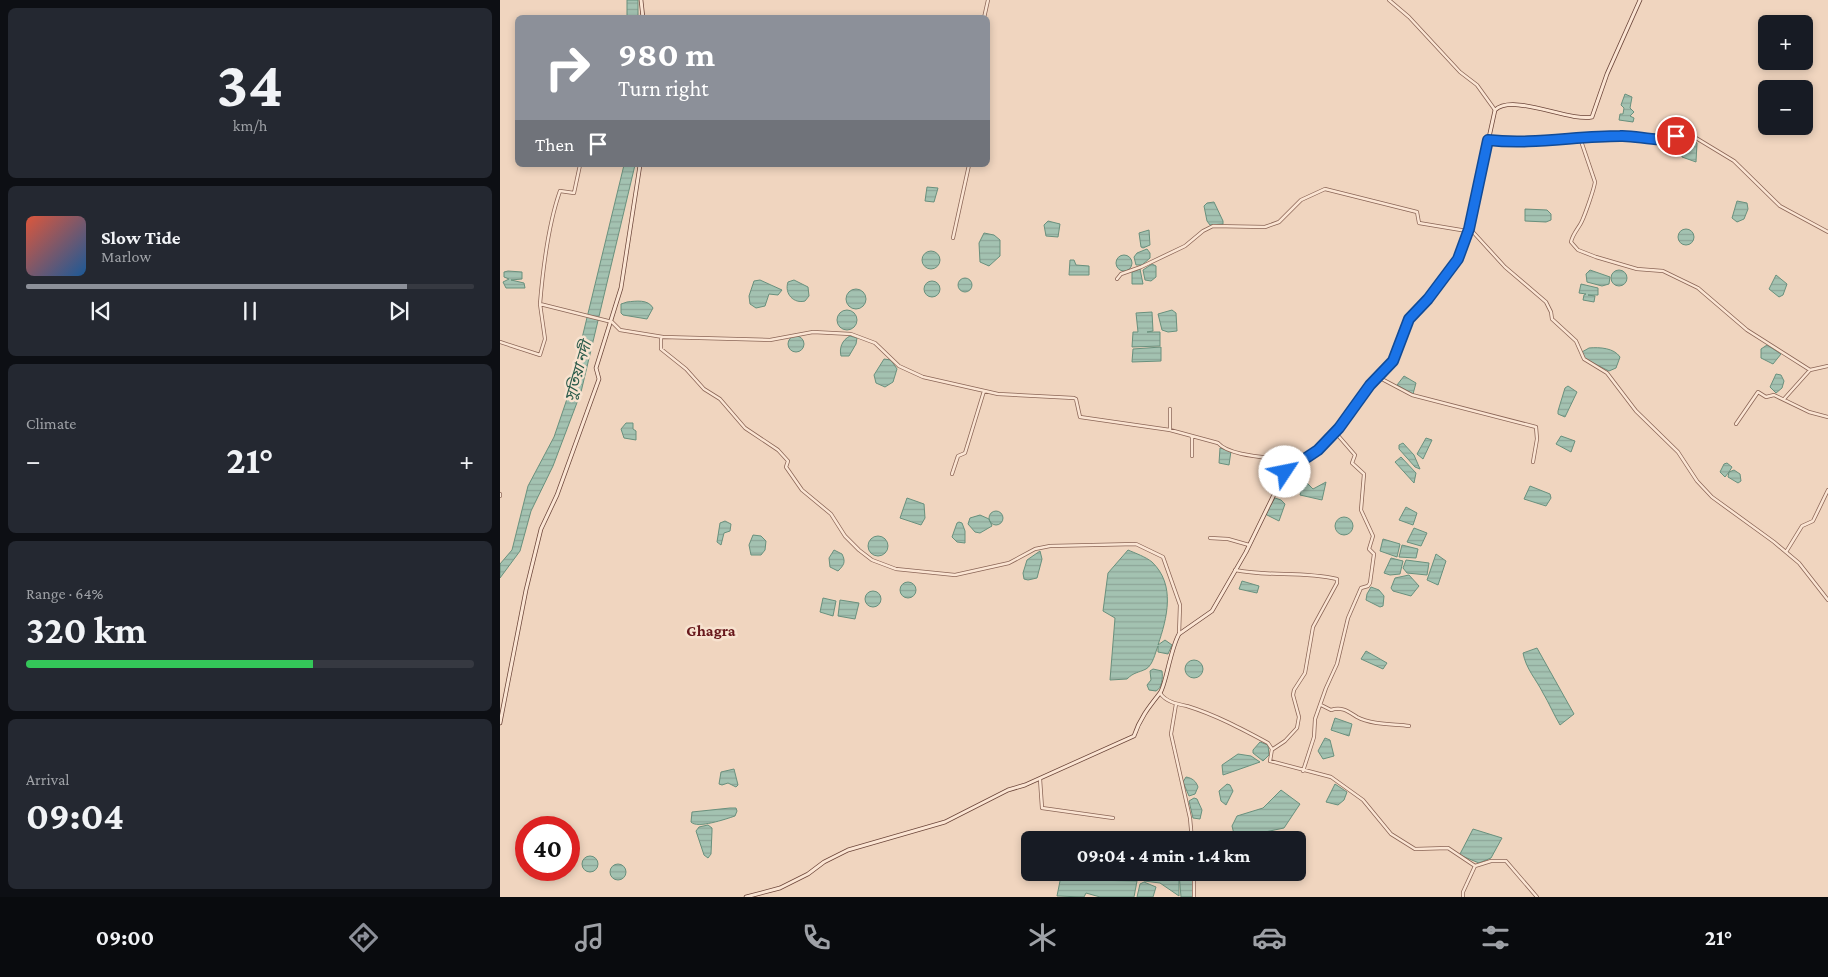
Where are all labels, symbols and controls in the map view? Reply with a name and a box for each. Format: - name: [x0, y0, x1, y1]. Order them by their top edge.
- map controls: [1758, 15, 1813, 135]
- button: +: [1758, 15, 1813, 70]
- icon: right: [535, 35, 600, 100]
- text: 980 m: [618, 35, 715, 74]
- text: 34: [217, 48, 283, 120]
- text: Turn right: [618, 76, 709, 101]
- button: −: [1758, 80, 1813, 135]
- pin: [1655, 115, 1697, 157]
- text: km/h: [233, 117, 267, 134]
- icon: arrive: [1662, 122, 1690, 150]
- icon: arrive: [584, 130, 612, 158]
- text: Then: [535, 134, 574, 155]
- text: Slow Tide: [101, 227, 181, 248]
- text: Marlow: [101, 248, 151, 265]
- icon: previous: [87, 297, 115, 325]
- icon: pause: [236, 297, 264, 325]
- icon: next: [385, 297, 413, 325]
- water label: সুতিয়া নদী: [561, 336, 596, 403]
- text: Climate: [26, 415, 76, 432]
- text: 21°: [226, 439, 274, 481]
- text: −: [26, 445, 41, 476]
- text: +: [459, 445, 474, 476]
- position arrow: [1258, 445, 1310, 497]
- text: Range · 64%: [26, 585, 103, 602]
- text: 320 km: [26, 609, 147, 651]
- district label: Ghagra: [686, 622, 736, 639]
- text: Arrival: [26, 771, 70, 788]
- text: 09:04: [26, 795, 124, 837]
- speed limit sign: 40: [515, 816, 580, 881]
- text: 09:04 · 4 min · 1.4 km: [1077, 845, 1250, 866]
- icon: directions: [346, 920, 381, 955]
- icon: music: [572, 920, 607, 955]
- icon: phone: [799, 920, 834, 955]
- icon: climate: [1025, 920, 1060, 955]
- icon: car: [1252, 920, 1287, 955]
- icon: filters: [1478, 920, 1513, 955]
- text: 09:00: [96, 925, 154, 950]
- text: 21°: [1705, 925, 1732, 950]

